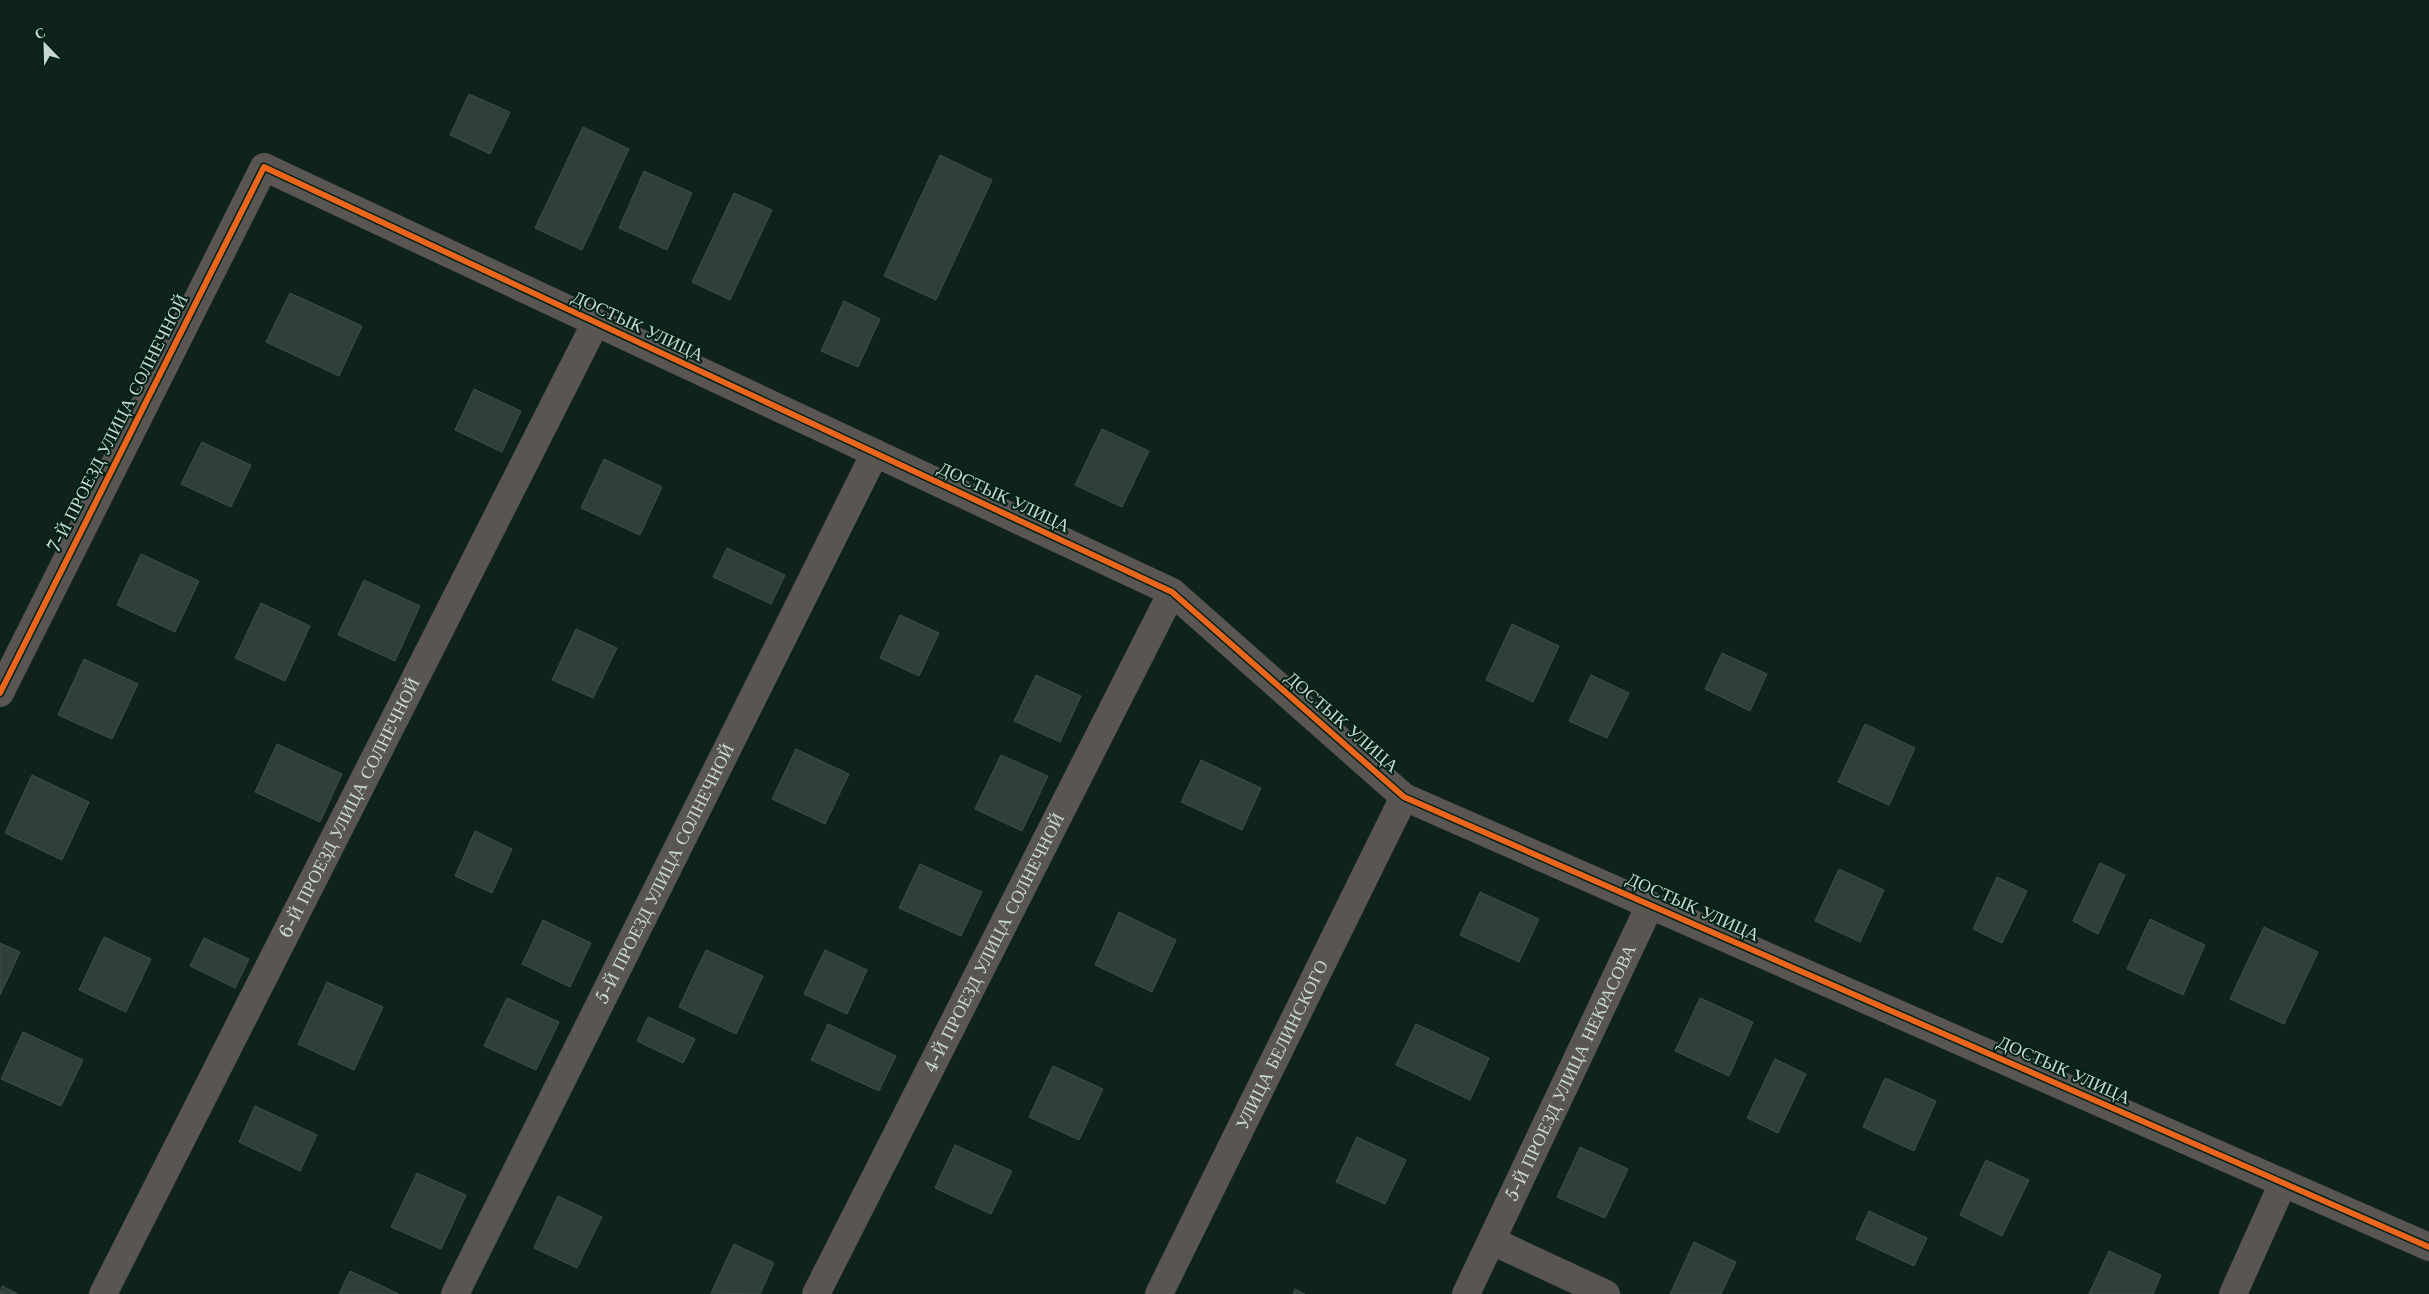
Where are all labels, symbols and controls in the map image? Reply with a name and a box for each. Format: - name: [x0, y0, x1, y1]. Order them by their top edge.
- north arrow: [20, 20, 70, 70]
- text: С: [32, 23, 48, 43]
- street label: ДОСТЫК УЛИЦА: [568, 286, 708, 366]
- street label: 7-Й ПРОЕЗД УЛИЦА СОЛНЕЧНОЙ: [43, 291, 193, 555]
- street label: ДОСТЫК УЛИЦА: [934, 457, 1074, 537]
- street label: ДОСТЫК УЛИЦА: [1281, 667, 1403, 777]
- street label: 6-Й ПРОЕЗД УЛИЦА СОЛНЕЧНОЙ: [274, 674, 425, 942]
- street label: 5-Й ПРОЕЗД УЛИЦА СОЛНЕЧНОЙ: [591, 740, 739, 1007]
- street label: 4-Й ПРОЕЗД УЛИЦА СОЛНЕЧНОЙ: [919, 809, 1069, 1076]
- street label: ДОСТЫК УЛИЦА: [1623, 868, 1763, 946]
- street label: 5-Й ПРОЕЗД УЛИЦА НЕКРАСОВА: [1501, 941, 1641, 1204]
- street label: УЛИЦА БЕЛИНСКОГО: [1231, 956, 1333, 1133]
- street label: ДОСТЫК УЛИЦА: [1994, 1031, 2134, 1109]

